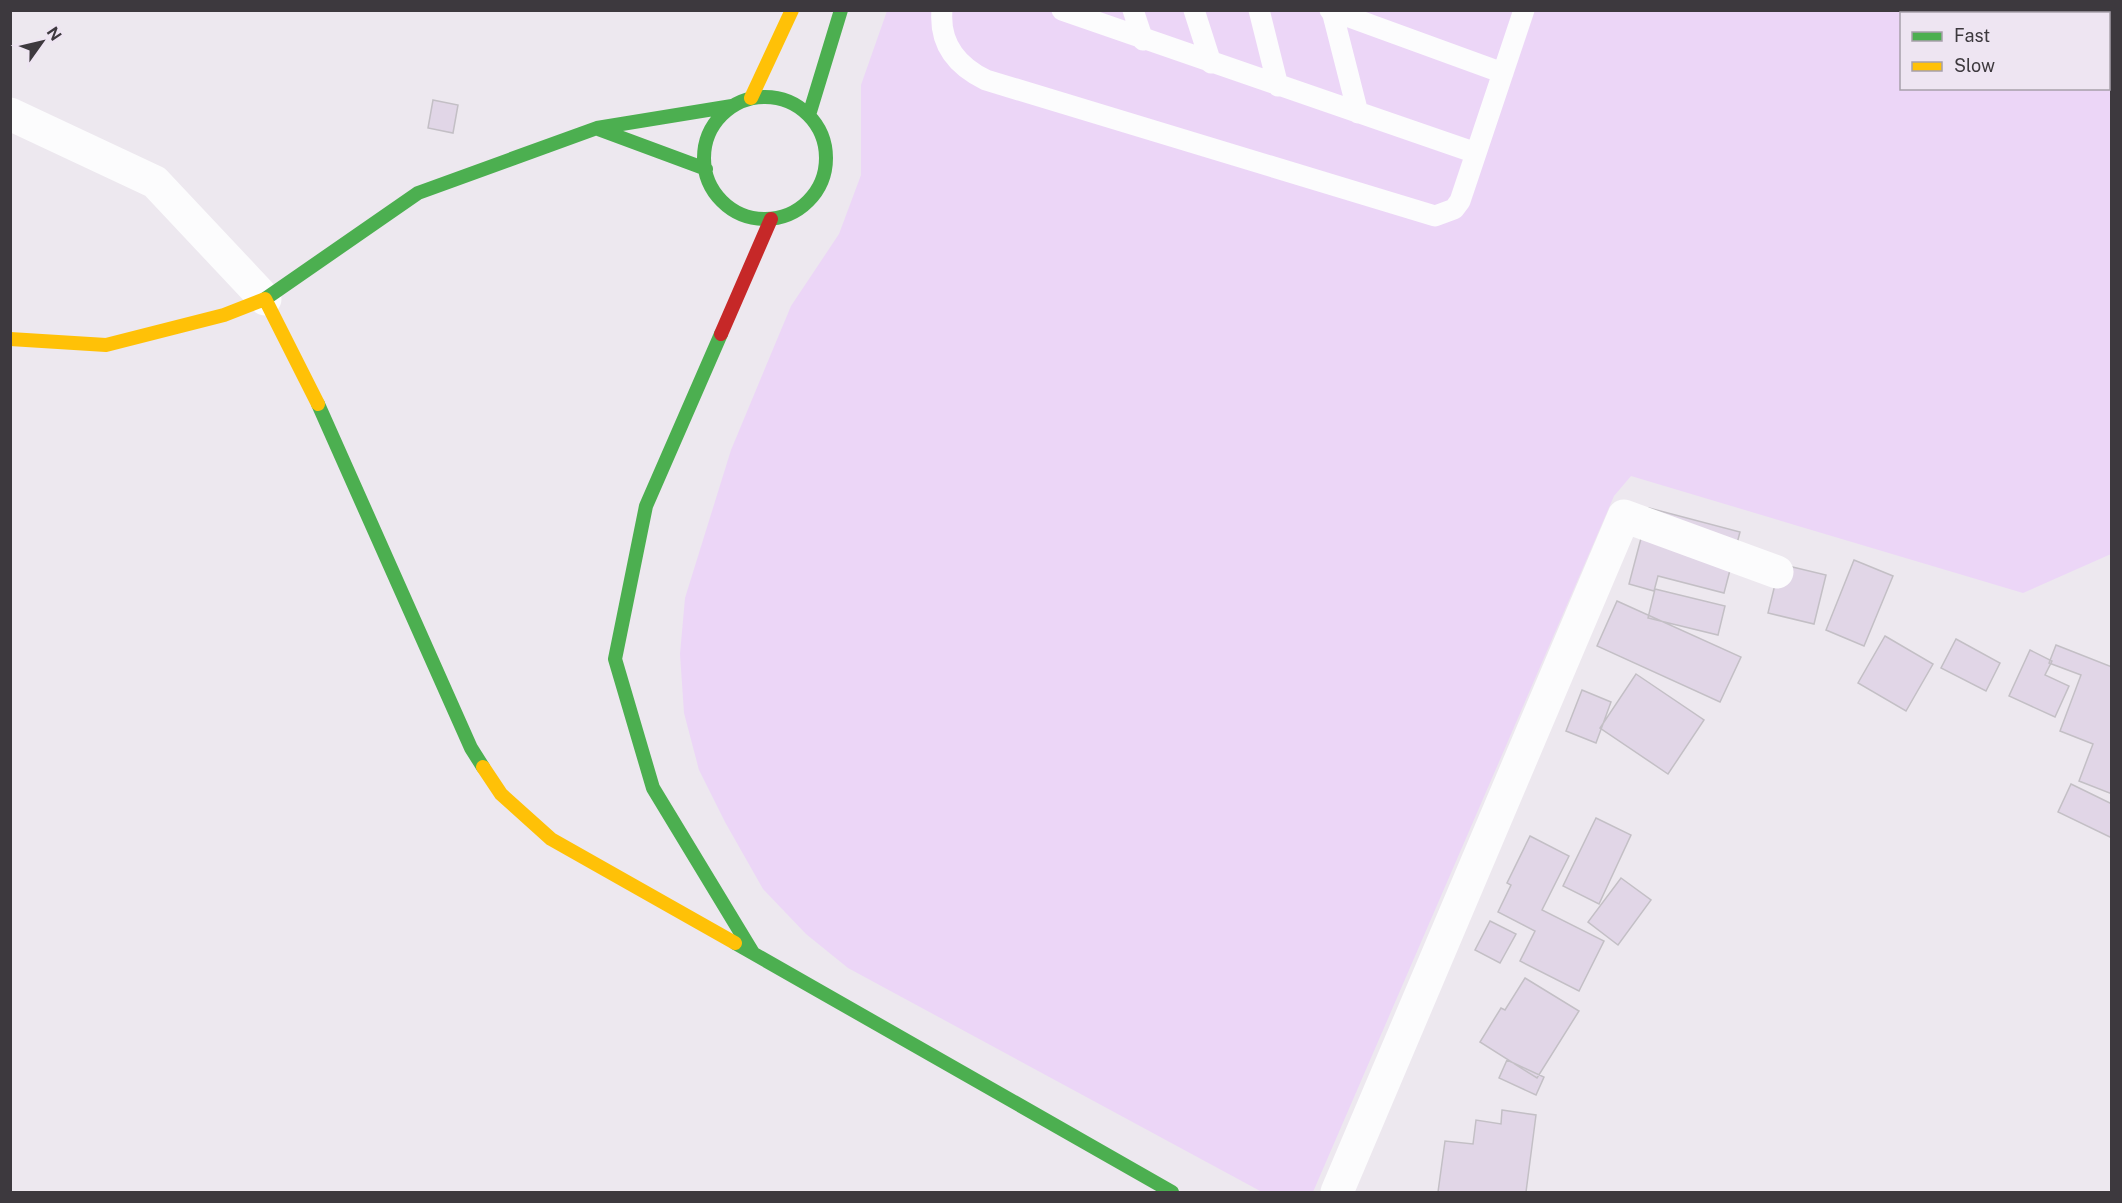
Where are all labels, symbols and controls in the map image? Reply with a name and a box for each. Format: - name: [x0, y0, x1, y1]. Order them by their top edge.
- north arrow: [12, 12, 72, 72]
- legend: [1900, 12, 2110, 90]
- text: N: [43, 23, 65, 44]
- text: Fast: [1954, 25, 1990, 46]
- text: Slow: [1954, 55, 1995, 76]

